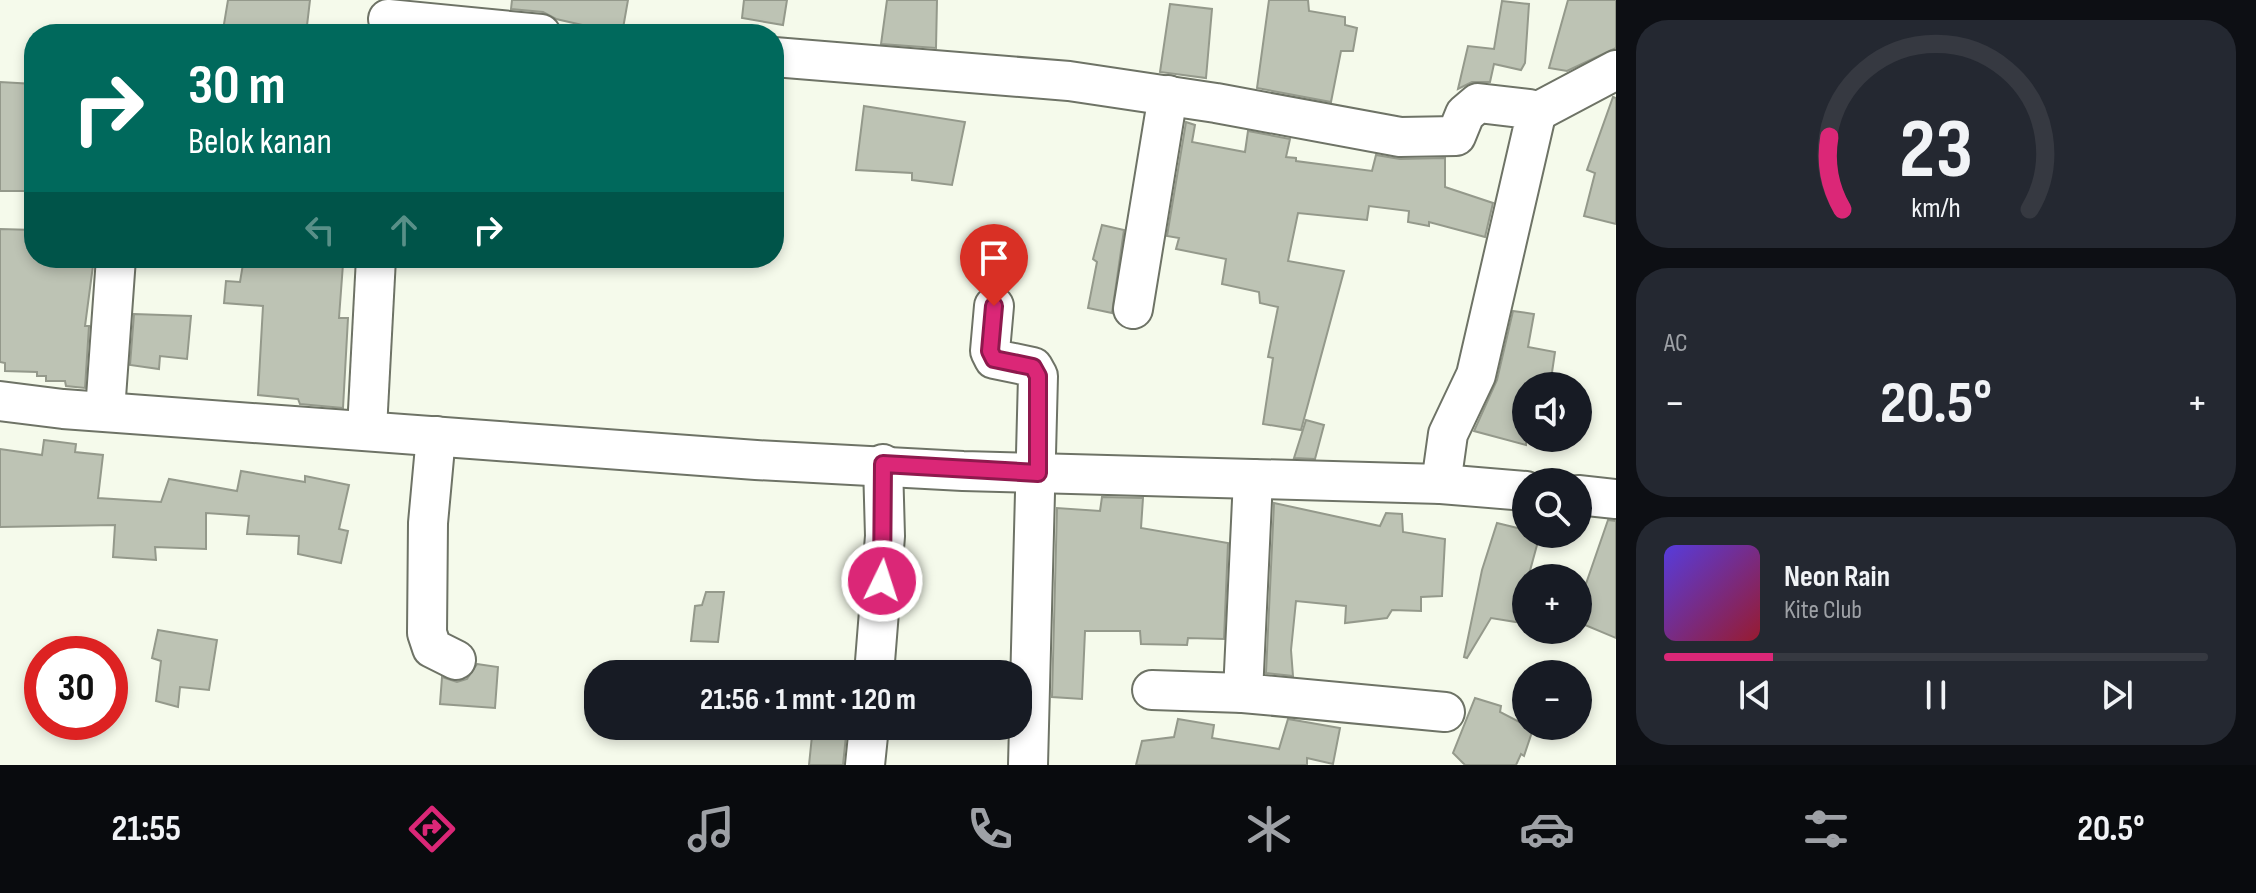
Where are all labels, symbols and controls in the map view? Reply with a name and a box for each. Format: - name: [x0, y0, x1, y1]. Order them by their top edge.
- text: 30 m: [188, 53, 286, 120]
- icon: right: [56, 56, 160, 160]
- text: 23: [1899, 101, 1973, 201]
- text: Belok kanan: [188, 121, 332, 164]
- text: km/h: [1911, 191, 1961, 226]
- icon: left: [298, 208, 342, 252]
- icon: ahead: [382, 208, 426, 252]
- icon: right: [466, 208, 510, 252]
- pin: [960, 224, 1028, 306]
- icon: arrive: [972, 236, 1016, 280]
- text: AC: [1664, 328, 1688, 359]
- text: 20.5°: [1880, 368, 1992, 440]
- map controls: [1512, 372, 1592, 740]
- button: sound: [1512, 372, 1592, 452]
- text: −: [1664, 377, 1686, 430]
- text: +: [2186, 377, 2208, 430]
- button: search: [1512, 468, 1592, 548]
- position arrow: [840, 539, 924, 623]
- text: Neon Rain: [1784, 559, 1890, 595]
- button: +: [1512, 564, 1592, 644]
- text: Kite Club: [1784, 595, 1862, 626]
- speed limit sign: 30: [24, 636, 128, 740]
- button: −: [1512, 660, 1592, 740]
- icon: previous: [1733, 673, 1777, 717]
- icon: pause: [1914, 673, 1958, 717]
- icon: next: [2095, 673, 2139, 717]
- text: 21:56 · 1 mnt · 120 m: [700, 682, 916, 718]
- icon: directions: [404, 801, 460, 857]
- icon: music: [683, 801, 739, 857]
- icon: phone: [962, 801, 1018, 857]
- icon: climate: [1241, 801, 1297, 857]
- icon: car: [1519, 801, 1575, 857]
- icon: filters: [1798, 801, 1854, 857]
- text: 21:55: [111, 808, 181, 851]
- text: 20.5°: [2077, 808, 2145, 851]

